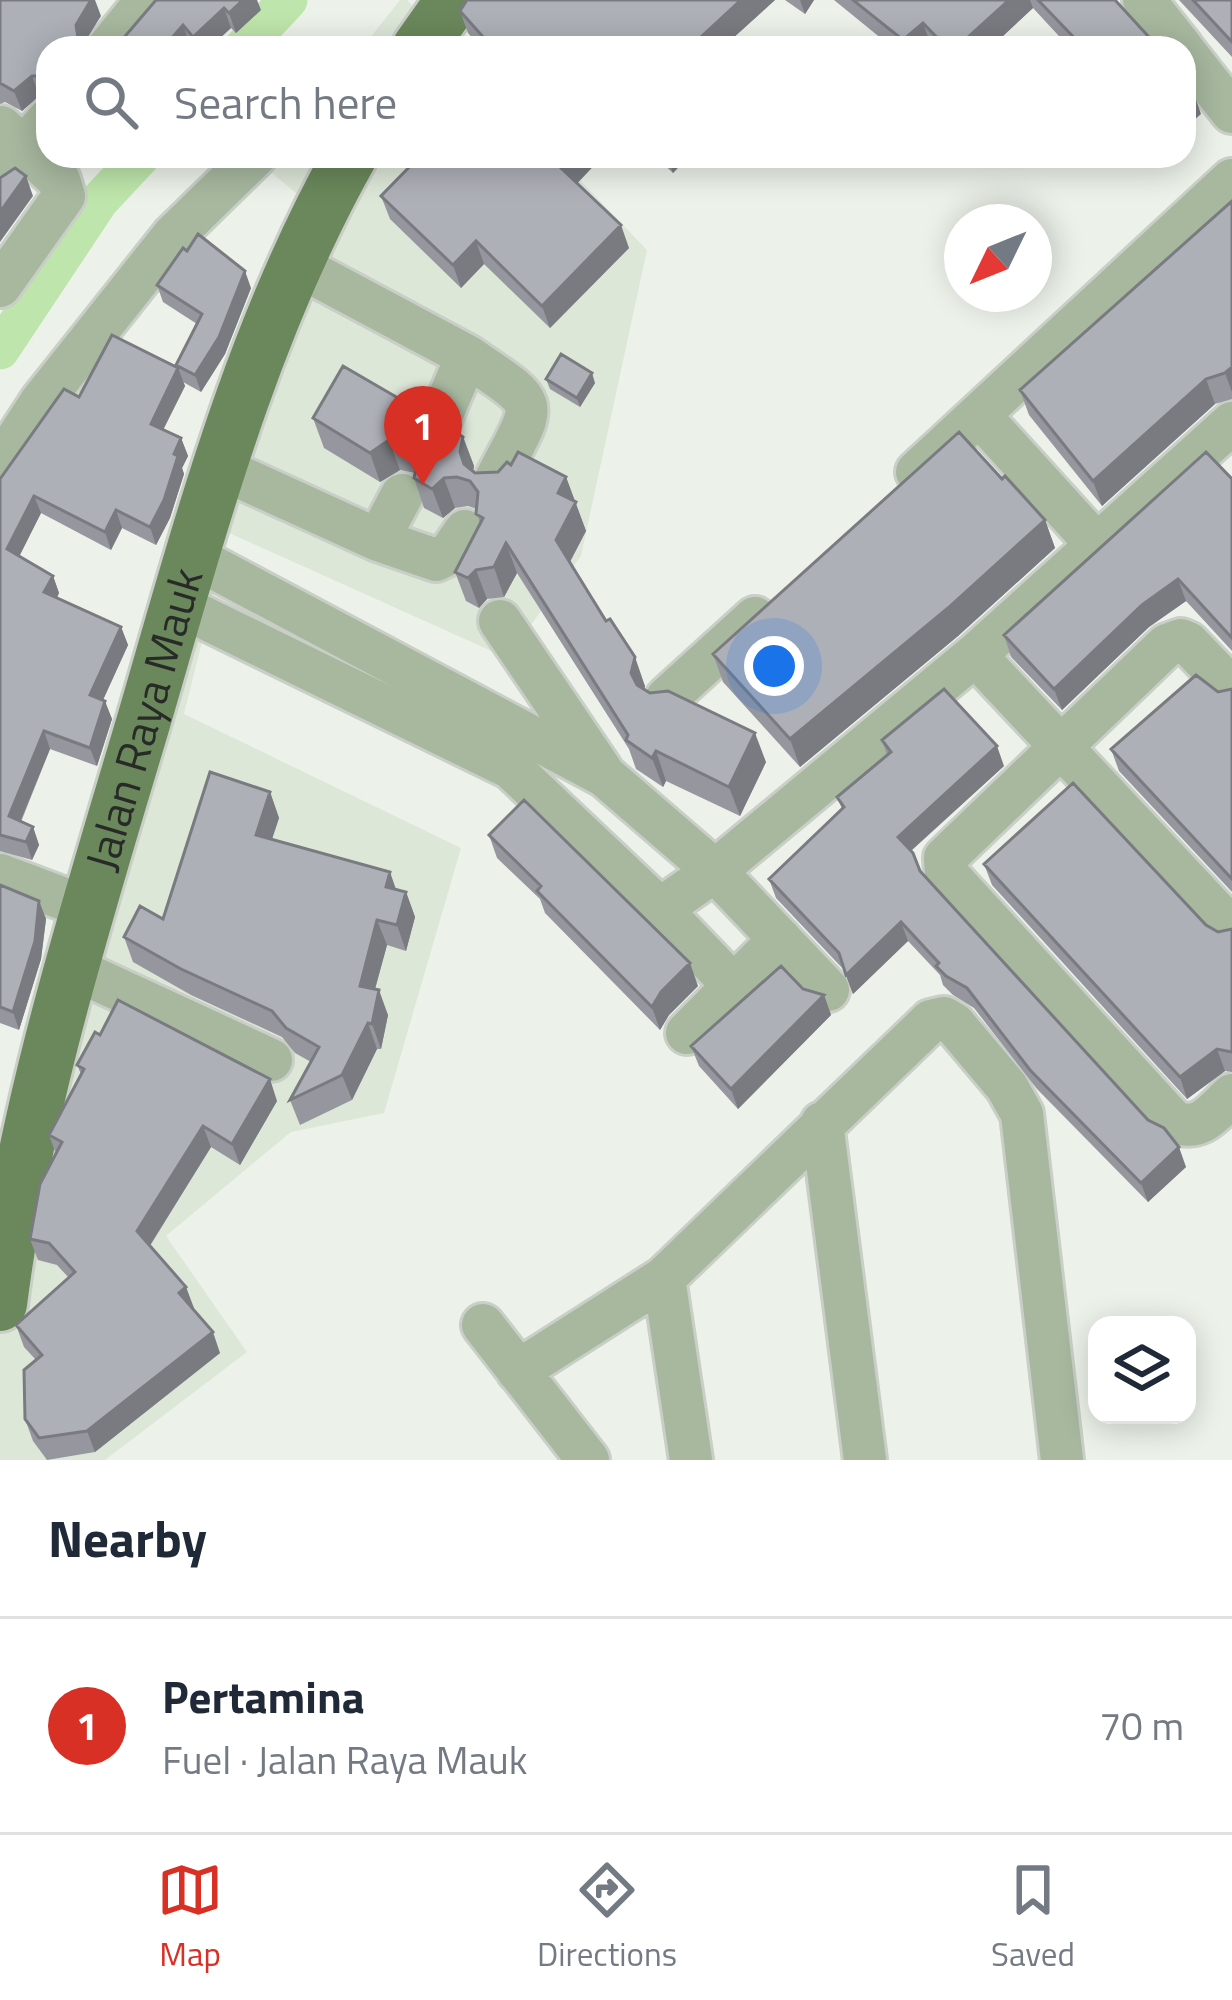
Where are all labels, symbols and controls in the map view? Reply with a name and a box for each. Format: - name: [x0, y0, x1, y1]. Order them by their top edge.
- search box: [36, 36, 1196, 168]
- text: Search here: [174, 68, 397, 136]
- icon: search: [78, 69, 144, 135]
- north arrow: [944, 204, 1052, 312]
- pin: 1: [384, 386, 462, 485]
- street label: Jalan Raya Mauk: [66, 559, 219, 878]
- your location: [744, 636, 804, 696]
- map controls: [1088, 1316, 1196, 1424]
- button: layers: [1088, 1316, 1196, 1424]
- text: Nearby: [48, 1499, 207, 1577]
- text: Pertamina: [162, 1662, 365, 1730]
- text: 1: [76, 1696, 98, 1755]
- text: 70 m: [1099, 1696, 1184, 1755]
- text: Fuel · Jalan Raya Mauk: [162, 1730, 527, 1789]
- tab: Map: [157, 1857, 223, 1979]
- tab: Directions: [537, 1857, 677, 1979]
- tab: Saved: [991, 1857, 1075, 1979]

